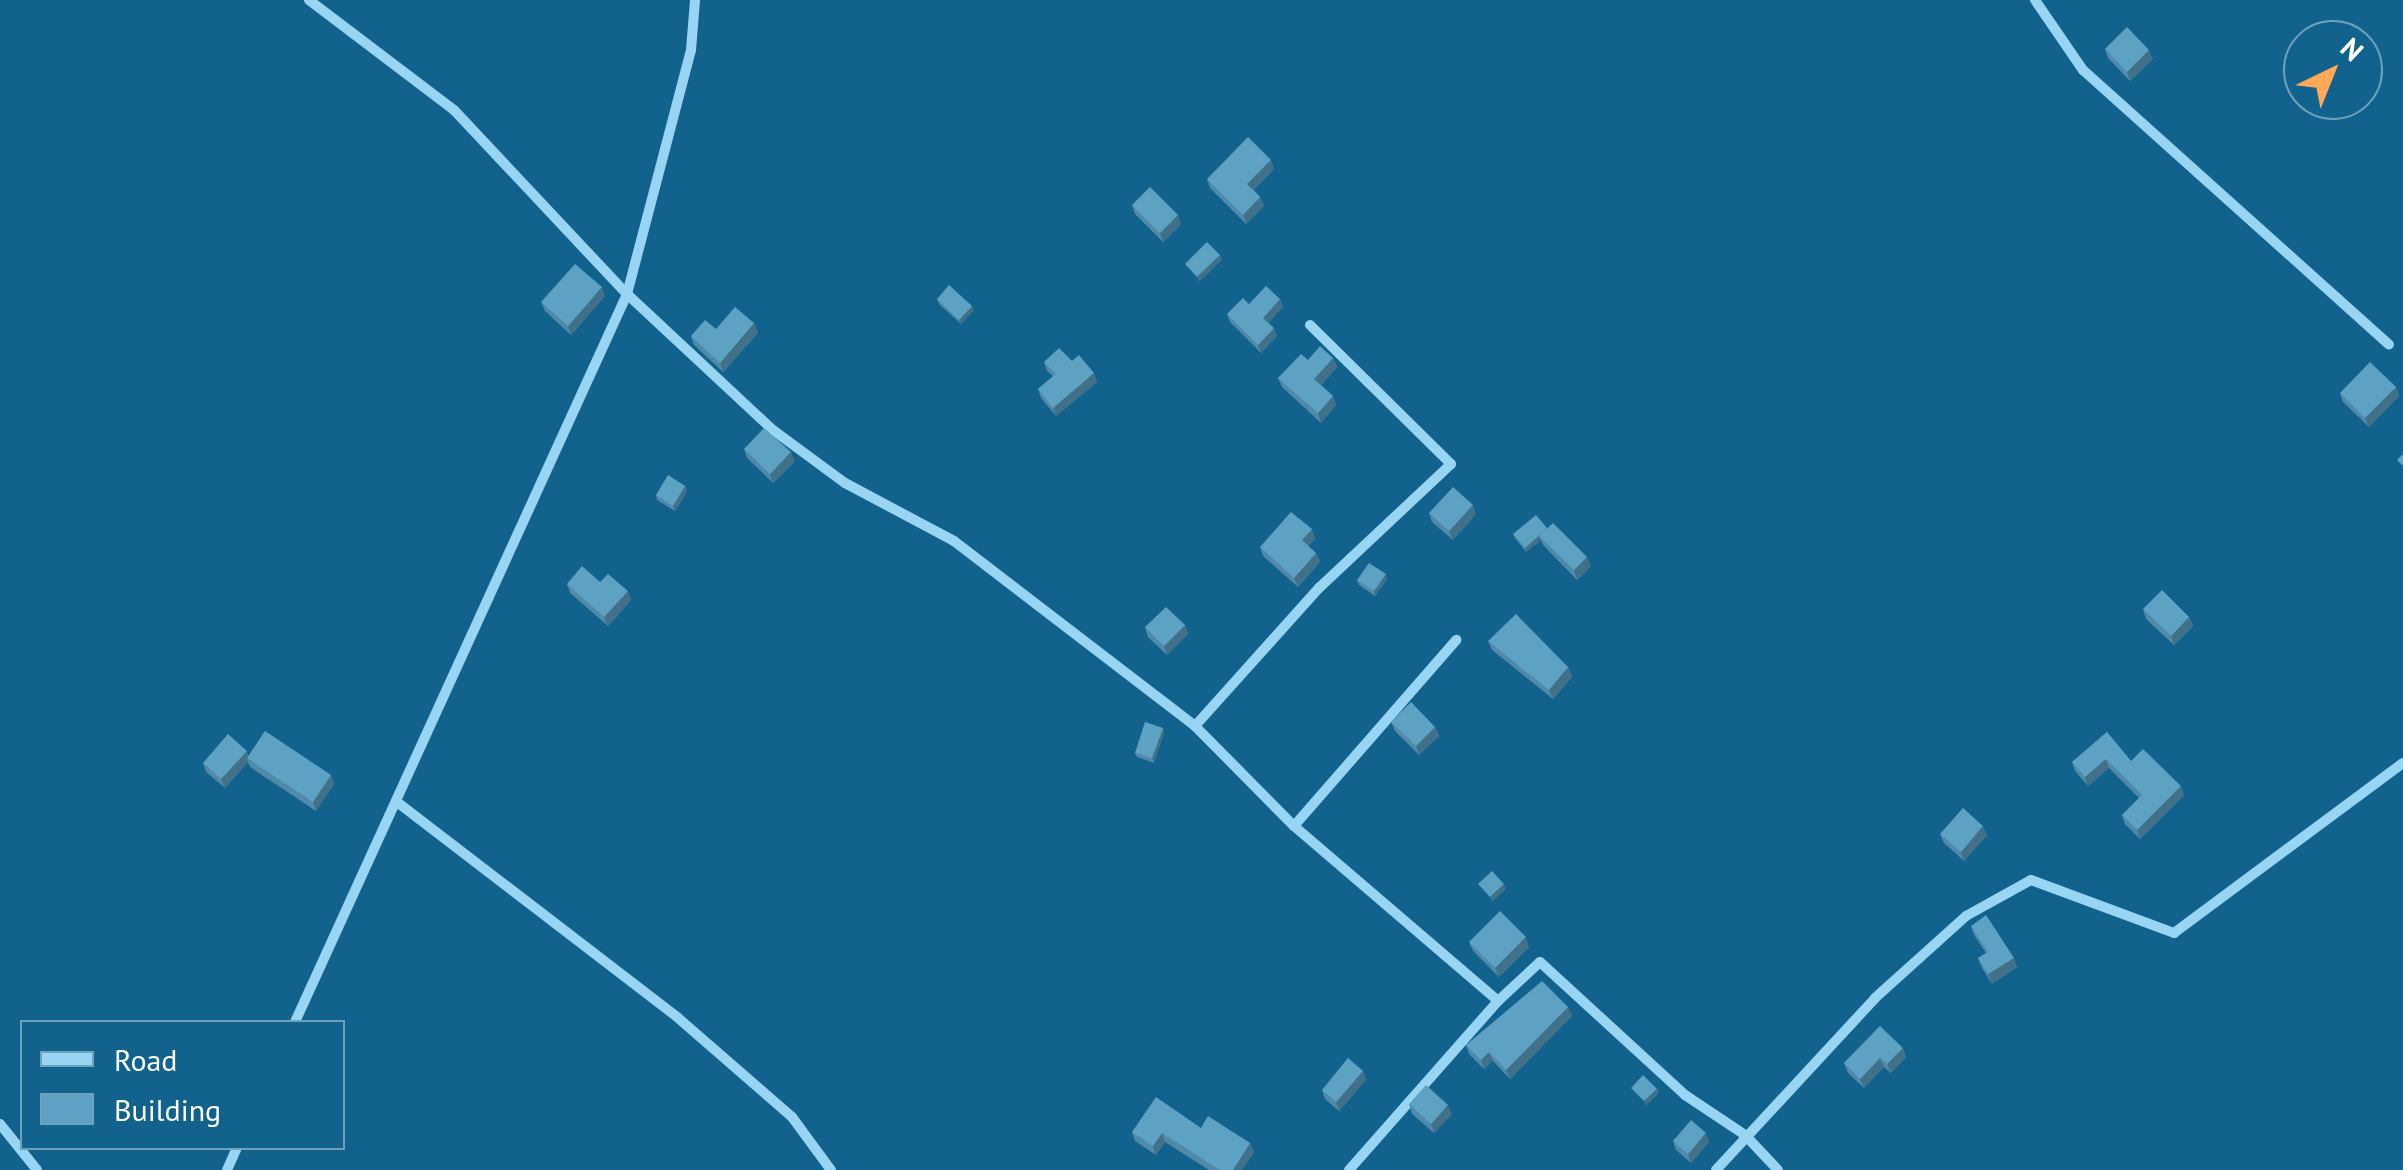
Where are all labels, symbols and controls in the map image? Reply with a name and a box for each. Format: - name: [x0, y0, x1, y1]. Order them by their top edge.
- north arrow: [2283, 20, 2383, 120]
- text: N: [2333, 29, 2372, 69]
- legend: [20, 1020, 345, 1150]
- text: Road: [114, 1040, 178, 1079]
- text: Building: [114, 1090, 221, 1129]

